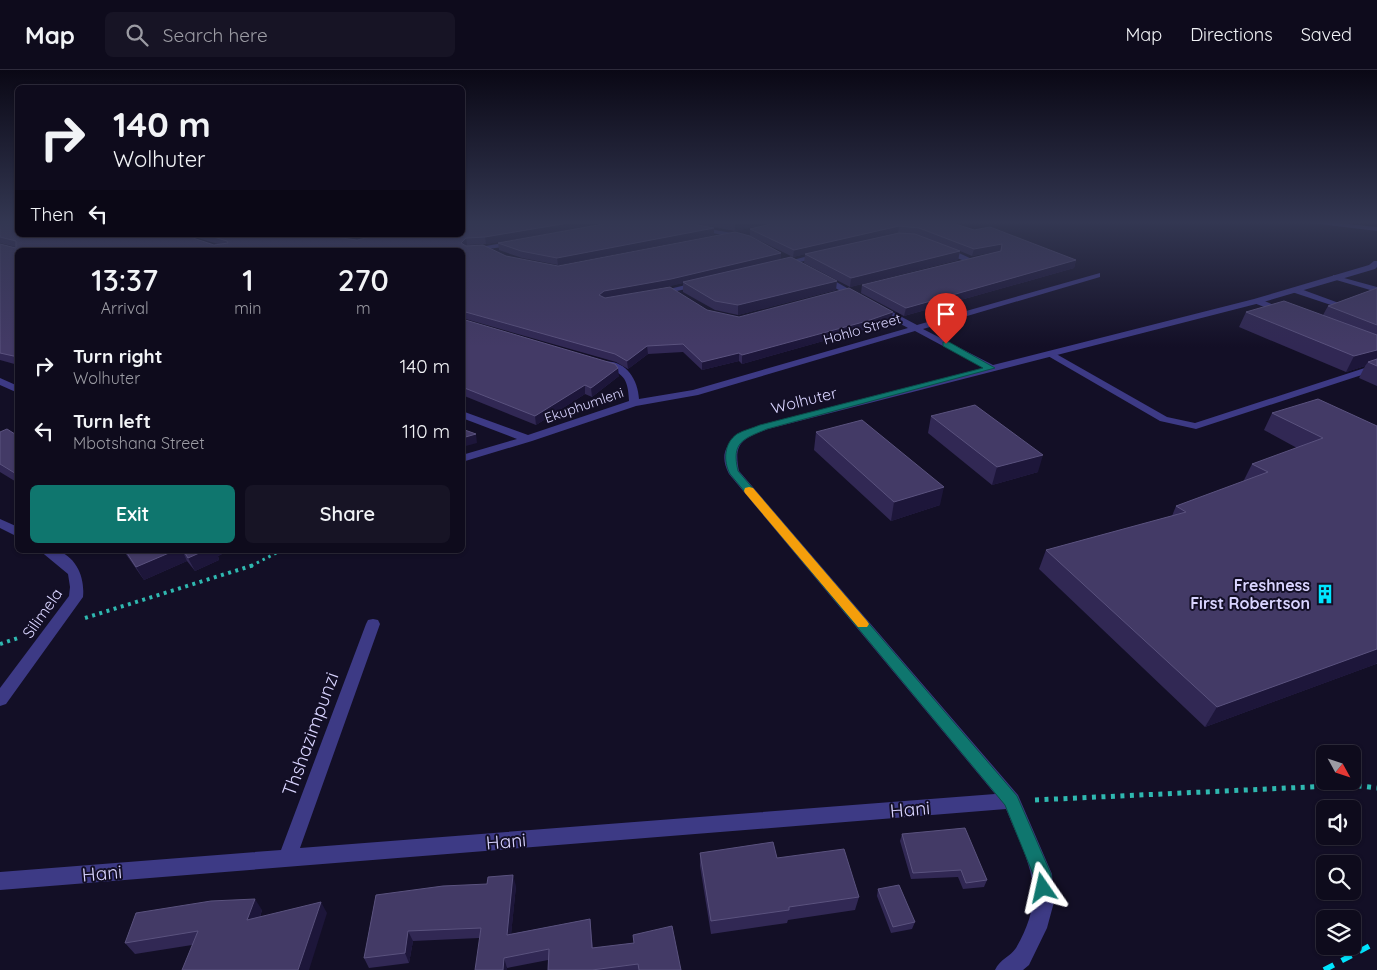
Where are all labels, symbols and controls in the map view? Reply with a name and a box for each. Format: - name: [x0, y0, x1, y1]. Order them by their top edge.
- search box: [105, 12, 455, 57]
- text: Map: [25, 20, 75, 50]
- icon: search: [123, 21, 151, 49]
- text: Search here: [163, 23, 268, 47]
- text: Map: [1125, 23, 1162, 46]
- text: Directions: [1190, 23, 1273, 46]
- text: Saved: [1301, 23, 1352, 46]
- text: 140 m: [113, 102, 211, 146]
- icon: right: [30, 105, 95, 170]
- text: Wolhuter: [113, 145, 206, 173]
- icon: left: [84, 200, 112, 228]
- text: Then: [30, 202, 74, 226]
- text: 13:37: [91, 261, 158, 299]
- text: 1: [242, 261, 254, 299]
- text: 270: [338, 261, 389, 299]
- pin: [925, 293, 967, 344]
- text: Arrival: [101, 298, 149, 318]
- text: min: [234, 298, 262, 318]
- text: m: [356, 298, 371, 318]
- icon: arrive: [932, 300, 960, 328]
- street label: Hohlo Street: [821, 309, 903, 349]
- text: Turn right: [73, 344, 162, 368]
- icon: right: [30, 352, 58, 380]
- text: 140 m: [399, 354, 450, 378]
- text: Wolhuter: [73, 368, 140, 388]
- street label: Wolhuter: [769, 382, 839, 418]
- street label: Ekuphumleni: [542, 383, 626, 427]
- text: Turn left: [73, 409, 151, 433]
- icon: left: [30, 417, 58, 445]
- text: 110 m: [402, 419, 450, 443]
- text: Mbotshana Street: [73, 433, 205, 453]
- button: Exit: [30, 485, 235, 543]
- button: Share: [245, 485, 450, 543]
- place label: Freshness First Robertson: [1190, 575, 1310, 613]
- building icon: Freshness First Robertson: [1314, 583, 1336, 605]
- street label: Silimela: [18, 584, 66, 642]
- street label: Thshazimpunzi: [276, 669, 344, 799]
- north arrow: [1316, 745, 1361, 790]
- map controls: [1316, 745, 1361, 955]
- street label: Hani: [889, 795, 931, 823]
- button: sound: [1316, 800, 1361, 845]
- street label: Hani: [485, 827, 527, 855]
- button: search: [1316, 855, 1361, 900]
- street label: Hani: [81, 859, 123, 887]
- position arrow: [1016, 861, 1068, 913]
- button: layers: [1316, 910, 1361, 955]

